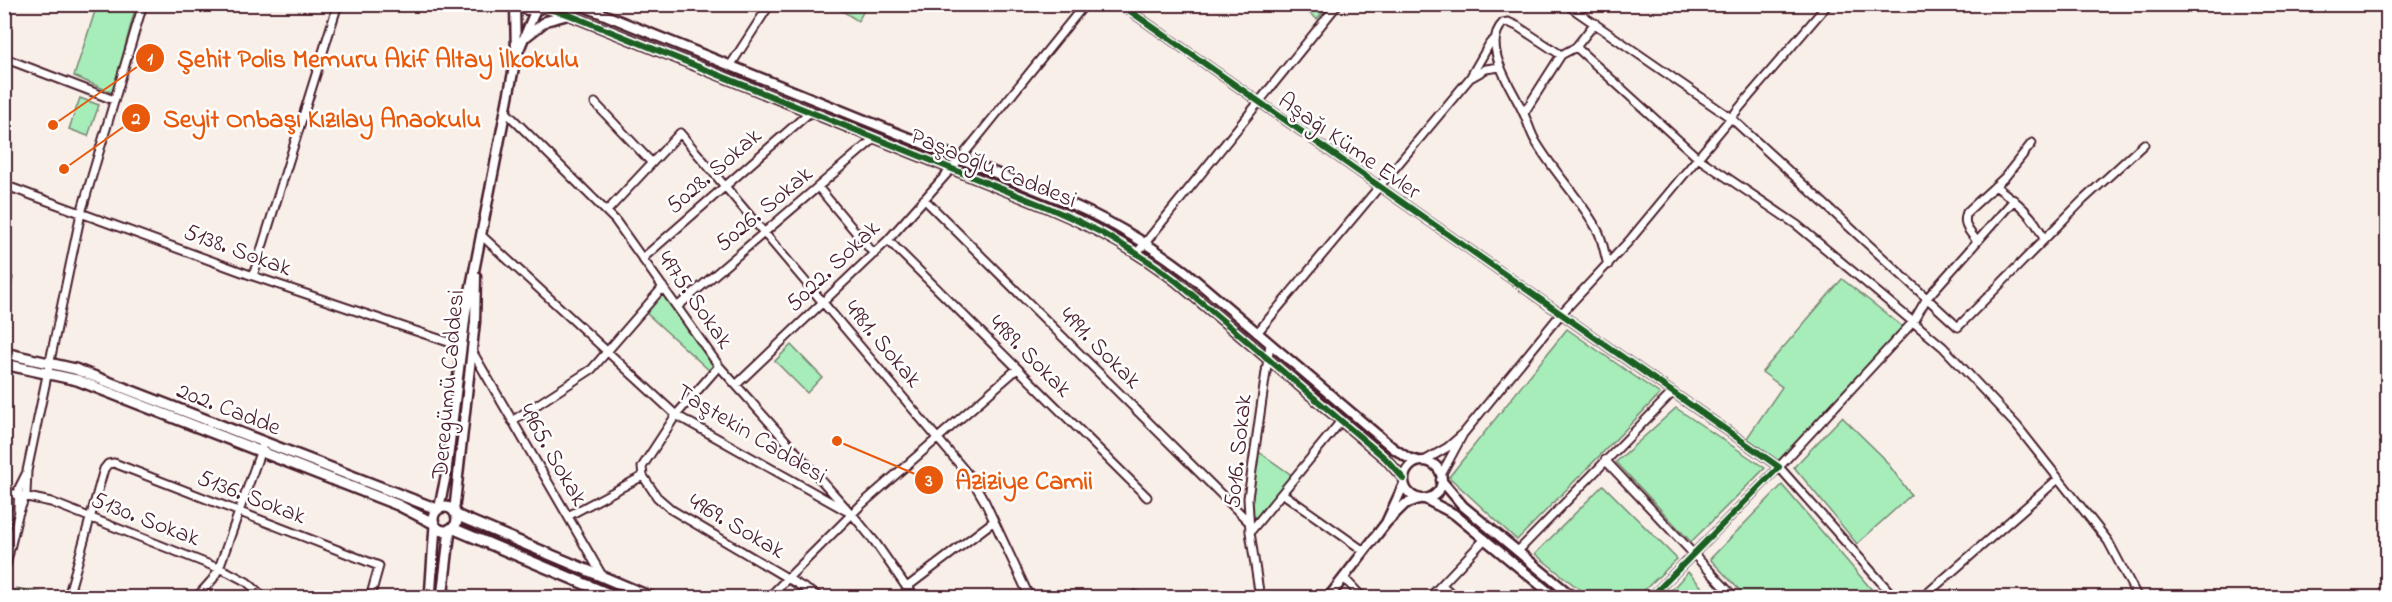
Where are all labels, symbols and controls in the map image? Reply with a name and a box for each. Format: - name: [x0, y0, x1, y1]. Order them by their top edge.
- callout: Şehit Polis Memuru Akif Altay İlkokulu: [135, 36, 591, 80]
- text: Şehit Polis Memuru Akif Altay İlkokulu: [177, 42, 579, 80]
- text: 1: [147, 47, 153, 73]
- street label: Aşağı Küme Evler: [1270, 85, 1428, 210]
- callout: Seyit Onbaşı Kızılay Anaokulu: [121, 96, 493, 140]
- text: Seyit Onbaşı Kızılay Anaokulu: [163, 102, 481, 140]
- text: 2: [131, 107, 141, 133]
- street label: 5028. Sokak: [659, 120, 771, 223]
- street label: Paşaoğlu Caddesi: [904, 120, 1082, 219]
- street label: 5026. Sokak: [708, 158, 822, 261]
- street label: 5022. Sokak: [778, 212, 889, 321]
- street label: 5138. Sokak: [178, 216, 296, 287]
- street label: 4975. Sokak: [647, 244, 741, 357]
- street label: Deregümü Caddesi: [424, 288, 475, 481]
- street label: 4981. Sokak: [835, 293, 930, 397]
- street label: 4991. Sokak: [1050, 300, 1149, 398]
- street label: 4989. Sokak: [980, 307, 1079, 407]
- street label: 202. Cadde: [171, 374, 285, 446]
- street label: Taştekin Caddesi: [668, 376, 833, 494]
- street label: 5016. Sokak: [1216, 392, 1263, 510]
- street label: 4965. Sokak: [508, 397, 596, 514]
- callout: Aziziye Camii: [914, 458, 1105, 502]
- street label: 5136. Sokak: [192, 462, 311, 535]
- text: Aziziye Camii: [955, 464, 1093, 502]
- text: 3: [924, 469, 933, 495]
- street label: 5130. Sokak: [86, 484, 205, 557]
- street label: 4969. Sokak: [681, 485, 791, 569]

